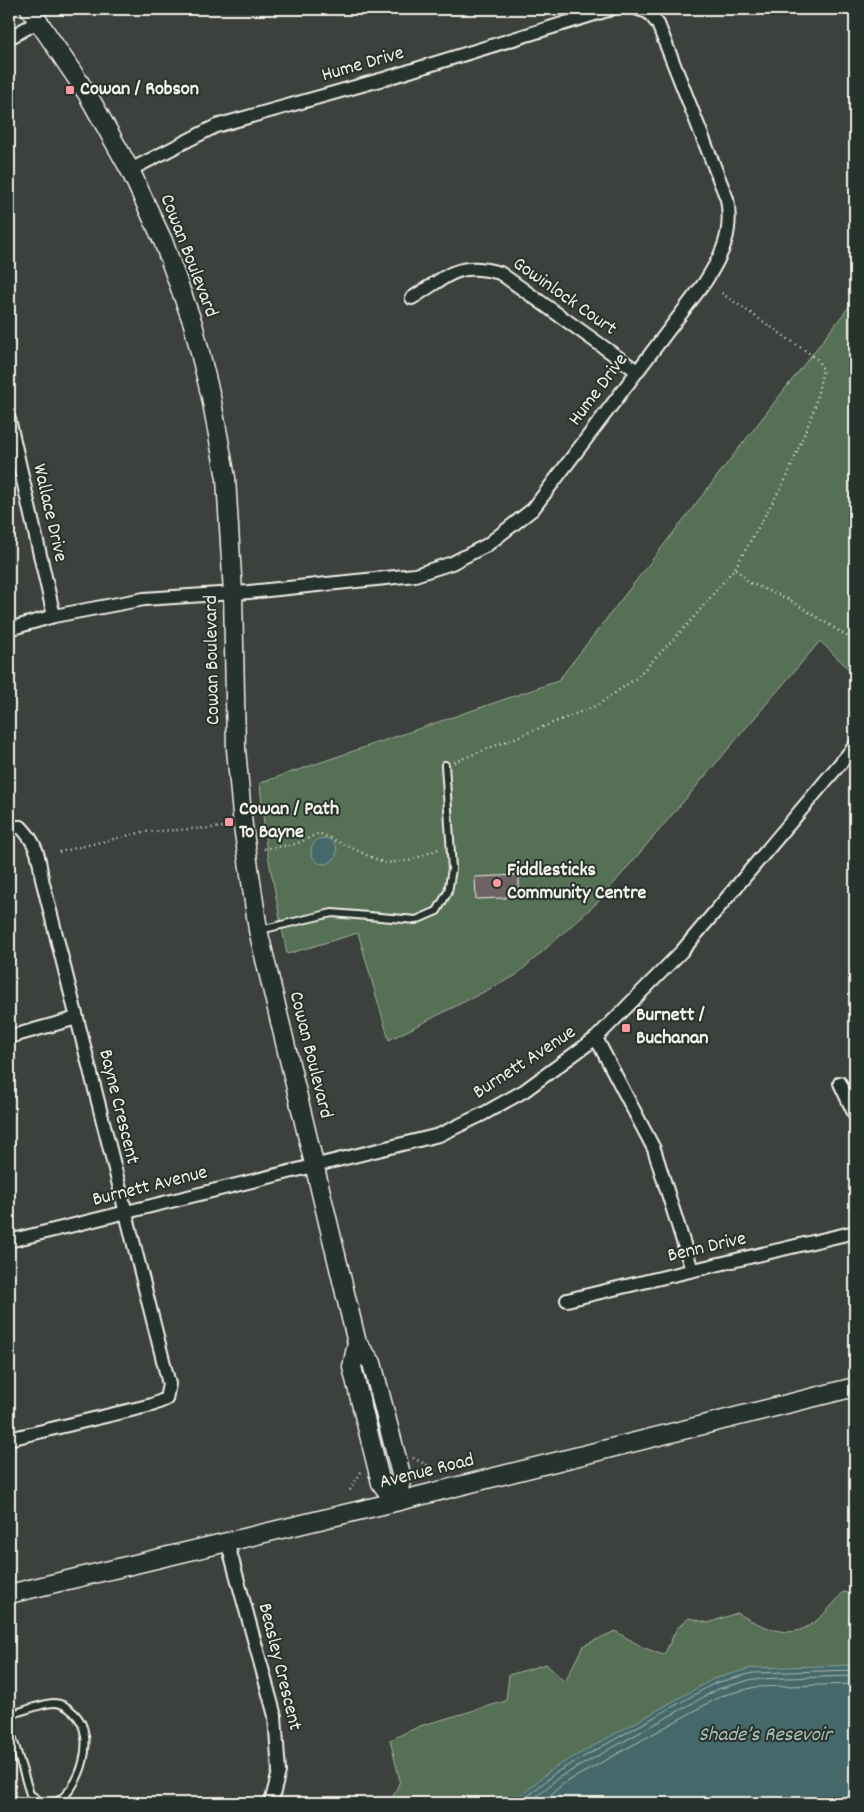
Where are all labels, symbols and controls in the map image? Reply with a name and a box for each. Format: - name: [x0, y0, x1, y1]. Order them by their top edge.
- street label: Hume Drive: [319, 40, 408, 90]
- place label: Cowan / Robson: [80, 76, 199, 104]
- marker: Cowan / Robson: [64, 84, 76, 96]
- street label: Cowan Boulevard: [152, 190, 224, 322]
- street label: Gowinlock Court: [506, 251, 622, 343]
- street label: Hume Drive: [562, 348, 636, 432]
- street label: Wallace Drive: [24, 461, 74, 565]
- street label: Cowan Boulevard: [198, 595, 228, 725]
- place label: Cowan / Path To Bayne: [239, 796, 339, 847]
- marker: Cowan / Path To Bayne: [223, 816, 235, 828]
- place label: Fiddlesticks Community Centre: [507, 857, 647, 908]
- marker: Fiddlesticks Community Centre: [491, 877, 503, 889]
- street label: Cowan Boulevard: [281, 989, 339, 1121]
- place label: Burnett / Buchanan: [636, 1002, 709, 1053]
- street label: Burnett Avenue: [468, 1019, 582, 1107]
- marker: Burnett / Buchanan: [620, 1022, 632, 1034]
- street label: Bayne Crescent: [90, 1047, 146, 1167]
- street label: Burnett Avenue: [90, 1159, 211, 1215]
- street label: Benn Drive: [665, 1225, 749, 1271]
- street label: Avenue Road: [377, 1447, 477, 1497]
- street label: Beasley Crescent: [250, 1600, 308, 1734]
- water label: Shade’s Resevoir: [699, 1721, 834, 1751]

